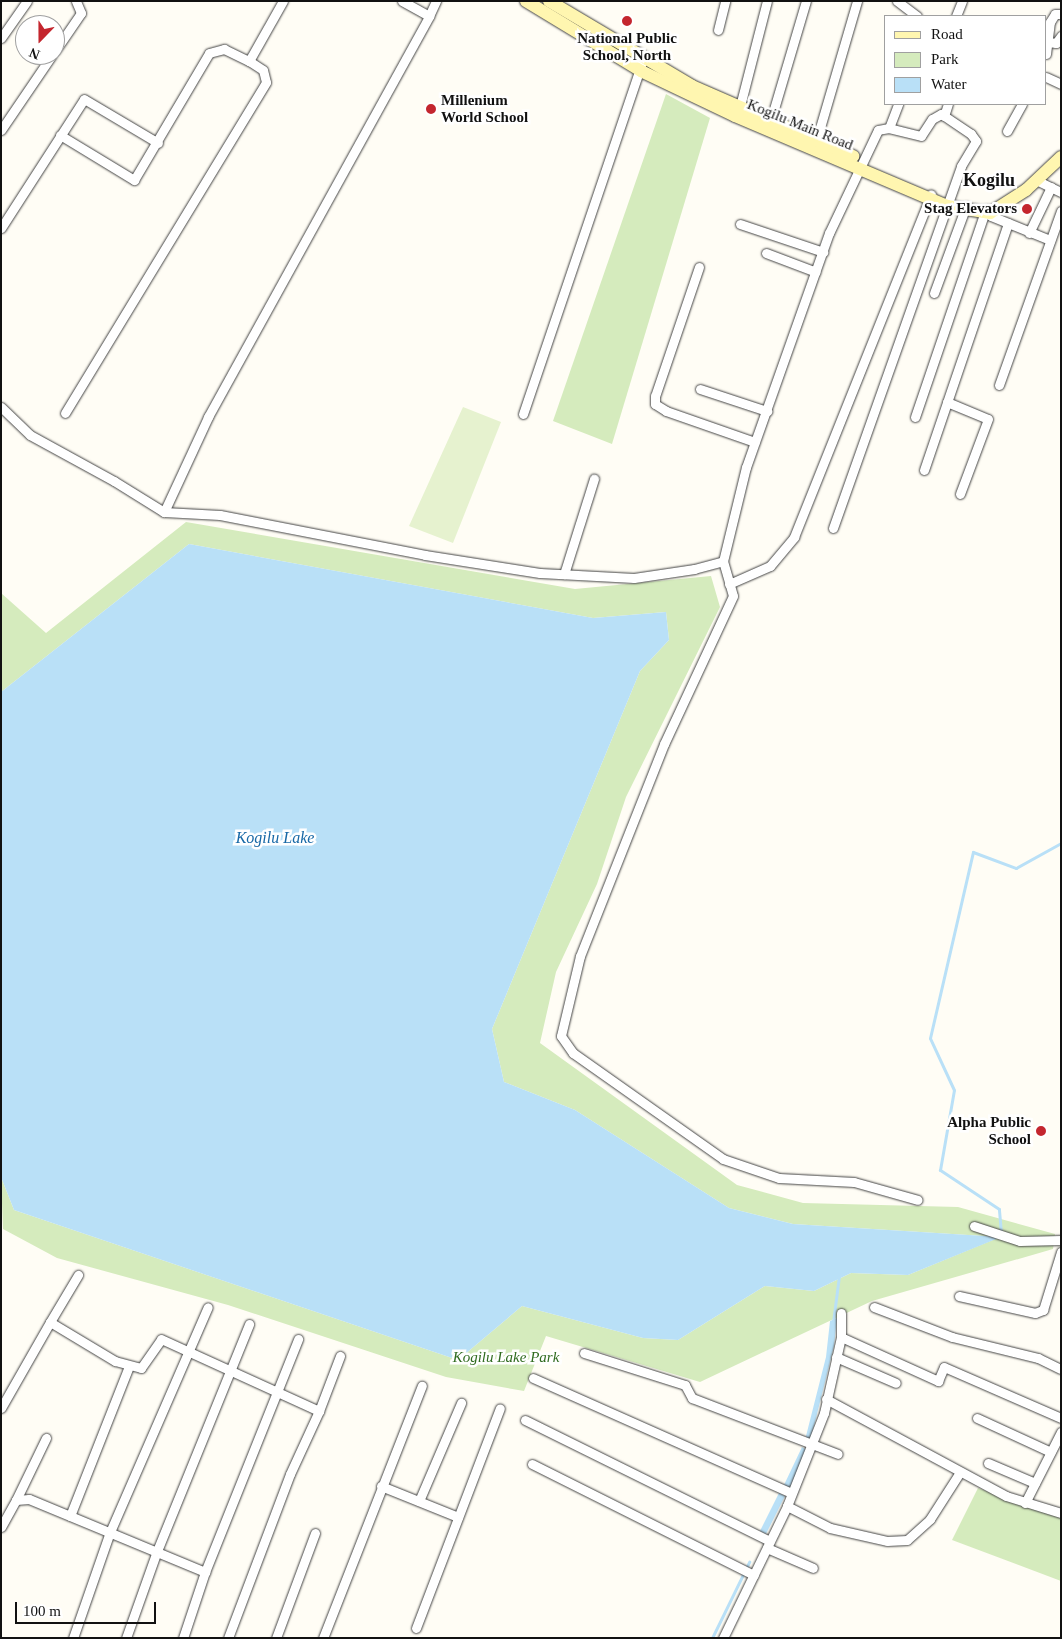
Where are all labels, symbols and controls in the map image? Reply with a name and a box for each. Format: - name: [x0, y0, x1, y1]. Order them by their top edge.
- north arrow: [15, 15, 65, 65]
- marker: National Public School, North: [621, 15, 633, 27]
- legend: [884, 15, 1047, 105]
- text: Road: [931, 26, 963, 42]
- place label: National Public School, North: [577, 29, 677, 64]
- text: N: [27, 45, 42, 62]
- text: Park: [931, 51, 959, 67]
- text: Water: [931, 76, 966, 92]
- place label: Millenium World School: [441, 91, 528, 126]
- street label: Kogilu Main Road: [744, 96, 856, 154]
- marker: Millenium World School: [425, 103, 437, 115]
- district label: Kogilu: [963, 169, 1015, 191]
- place label: Stag Elevators: [924, 200, 1017, 218]
- marker: Stag Elevators: [1021, 203, 1033, 215]
- water label: Kogilu Lake: [236, 828, 314, 848]
- place label: Alpha Public School: [947, 1113, 1031, 1148]
- marker: Alpha Public School: [1035, 1125, 1047, 1137]
- park label: Kogilu Lake Park: [453, 1349, 559, 1367]
- scale bar: [18, 1592, 159, 1624]
- text: 100 m: [23, 1603, 61, 1619]

